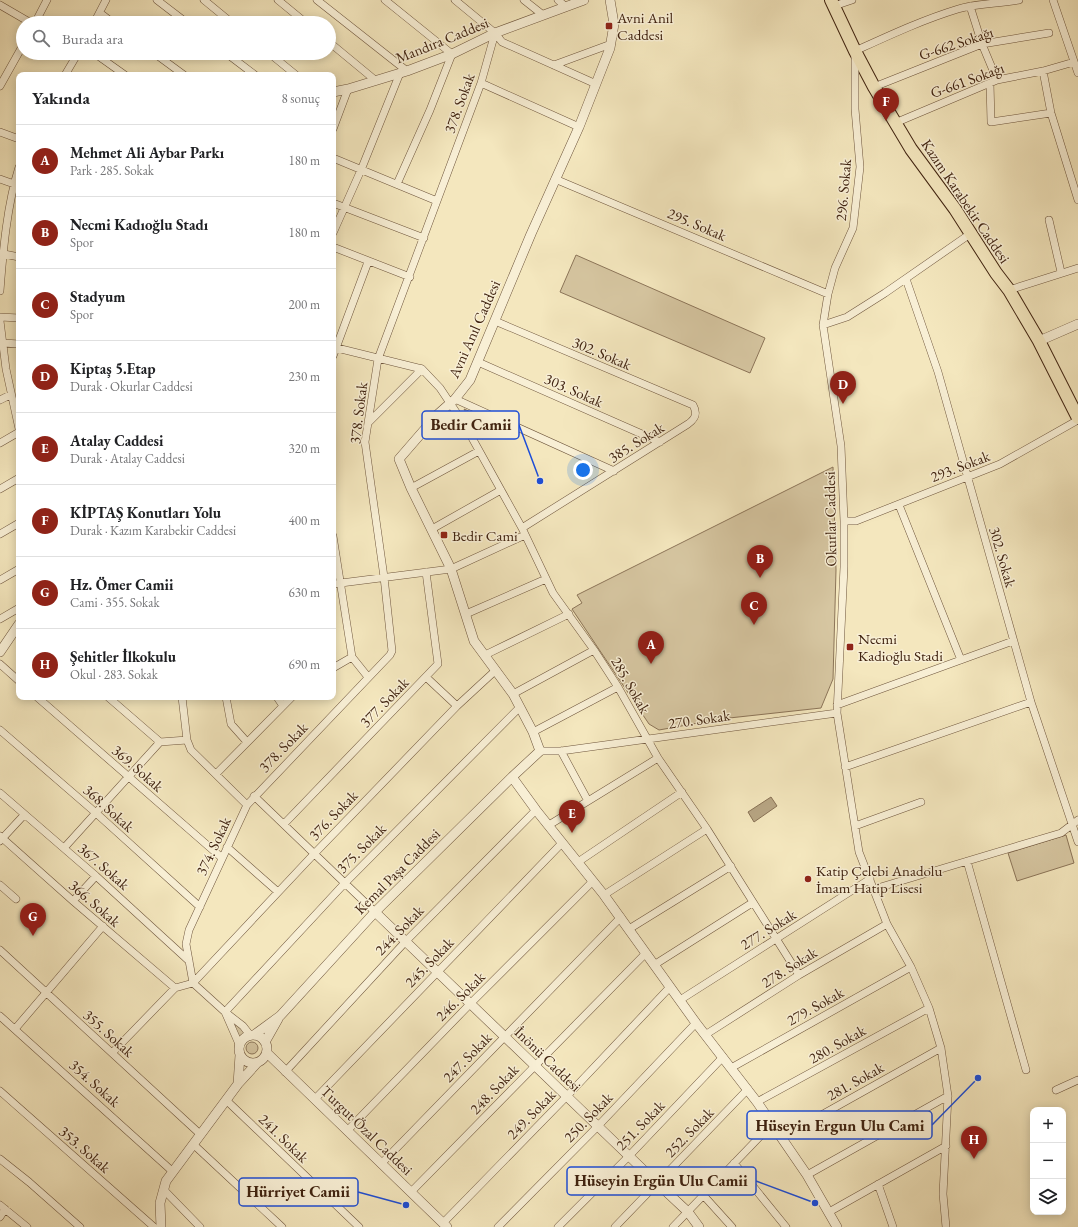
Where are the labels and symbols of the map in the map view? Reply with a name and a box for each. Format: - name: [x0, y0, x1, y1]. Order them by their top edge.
- place label: Avni Anil Caddesi: [616, 8, 673, 44]
- street label: Mandıra Caddesi: [393, 13, 492, 67]
- marker: Avni Anil Caddesi: [604, 21, 614, 31]
- street label: G-662 Sokağı: [916, 22, 996, 64]
- street label: G-661 Sokağı: [928, 58, 1007, 102]
- street label: 378. Sokak: [439, 70, 479, 136]
- pin: F: [873, 88, 899, 121]
- street label: Kazım Karabekir Caddesi: [917, 135, 1015, 267]
- street label: 296. Sokak: [831, 157, 855, 222]
- street label: 295. Sokak: [665, 203, 730, 245]
- street label: Avni Anıl Caddesi: [444, 277, 504, 382]
- street label: 302. Sokak: [570, 332, 635, 374]
- street label: 303. Sokak: [542, 369, 607, 412]
- pin: D: [830, 371, 856, 404]
- street label: 378. Sokak: [345, 380, 371, 445]
- callout: Bedir Camii: [422, 411, 519, 439]
- text: Bedir Camii: [430, 414, 512, 435]
- street label: 385. Sokak: [605, 417, 668, 467]
- street label: 293. Sokak: [928, 446, 993, 486]
- your location: [573, 460, 593, 480]
- street label: Okurlar Caddesi: [820, 471, 840, 567]
- street label: 302. Sokak: [985, 524, 1021, 590]
- place label: Bedir Cami: [452, 526, 518, 545]
- marker: Bedir Cami: [439, 530, 449, 540]
- pin: B: [747, 545, 773, 578]
- pin: C: [741, 592, 767, 625]
- place label: Necmi Kadioğlu Stadi: [858, 629, 943, 665]
- pin: A: [638, 631, 664, 664]
- marker: Necmi Kadioğlu Stadi: [845, 642, 855, 652]
- street label: 285. Sokak: [607, 653, 655, 718]
- street label: 377. Sokak: [356, 672, 413, 731]
- street label: 270. Sokak: [667, 705, 732, 733]
- street label: 378. Sokak: [255, 717, 312, 776]
- street label: 369. Sokak: [108, 740, 168, 796]
- street label: 368. Sokak: [80, 780, 139, 837]
- street label: 376. Sokak: [305, 785, 362, 844]
- pin: E: [559, 800, 585, 833]
- street label: 374. Sokak: [191, 813, 235, 878]
- street label: 375. Sokak: [332, 819, 390, 877]
- street label: Kemal Paşa Caddesi: [350, 824, 444, 918]
- street label: 367. Sokak: [74, 838, 134, 894]
- place label: Katip Çelebi Anadolu İmam Hatip Lisesi: [816, 861, 942, 897]
- marker: Katip Çelebi Anadolu İmam Hatip Lisesi: [803, 874, 813, 884]
- street label: 366. Sokak: [65, 875, 125, 931]
- street label: 244. Sokak: [371, 900, 428, 959]
- pin: G: [20, 903, 46, 936]
- street label: 277. Sokak: [737, 904, 800, 954]
- street label: 245. Sokak: [401, 932, 458, 991]
- street label: 278. Sokak: [758, 942, 821, 992]
- street label: 246. Sokak: [431, 967, 489, 1025]
- street label: 279. Sokak: [783, 982, 848, 1029]
- street label: 355. Sokak: [80, 1005, 139, 1062]
- street label: 280. Sokak: [805, 1020, 870, 1067]
- street label: İnönü Caddesi: [511, 1022, 586, 1096]
- street label: 247. Sokak: [439, 1027, 496, 1086]
- street label: 354. Sokak: [66, 1055, 125, 1112]
- street label: 281. Sokak: [823, 1057, 888, 1104]
- street label: 248. Sokak: [466, 1059, 523, 1118]
- street label: Turgut Özal Caddesi: [317, 1081, 417, 1179]
- street label: 249. Sokak: [503, 1084, 560, 1143]
- street label: 250. Sokak: [560, 1087, 617, 1146]
- street label: 251. Sokak: [612, 1095, 669, 1154]
- street label: 252. Sokak: [661, 1102, 718, 1161]
- street label: 241. Sokak: [255, 1110, 314, 1167]
- callout: Hüseyin Ergun Ulu Cami: [747, 1111, 932, 1139]
- text: Hüseyin Ergun Ulu Cami: [756, 1115, 925, 1136]
- street label: 353. Sokak: [55, 1121, 115, 1177]
- pin: H: [961, 1126, 987, 1159]
- callout: Hüseyin Ergün Ulu Camii: [567, 1167, 756, 1195]
- text: Hüseyin Ergün Ulu Camii: [574, 1170, 748, 1191]
- callout: Hürriyet Camii: [239, 1178, 358, 1206]
- text: Hürriyet Camii: [246, 1181, 350, 1202]

